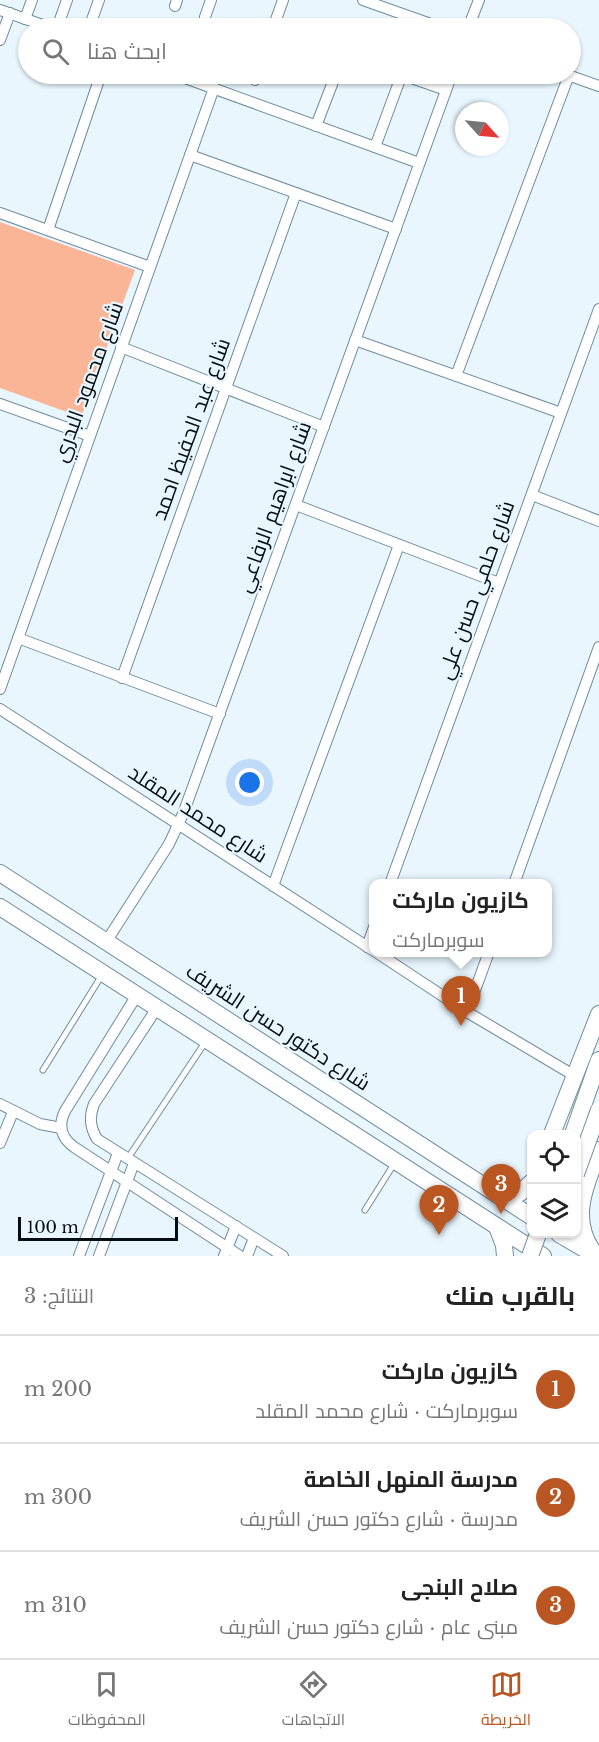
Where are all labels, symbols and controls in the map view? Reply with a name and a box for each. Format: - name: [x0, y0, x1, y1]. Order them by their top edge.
- search box: [18, 18, 581, 84]
- icon: search: [39, 35, 72, 68]
- text: ابحث هنا: [87, 38, 167, 65]
- north arrow: [455, 102, 509, 156]
- street label: شارع محمود البدري: [47, 298, 132, 467]
- street label: شارع عبد الحفيظ احمد: [146, 334, 237, 524]
- street label: شارع ابراهيم الرفاعي: [231, 418, 320, 597]
- street label: شارع حلمي حسن علي: [432, 497, 523, 684]
- street label: شارع محمد المقلد: [123, 759, 273, 870]
- your location: [235, 768, 264, 797]
- popup: [369, 879, 552, 957]
- text: كازيون ماركت: [392, 887, 529, 914]
- text: سوبرماركت: [392, 928, 485, 952]
- street label: شارع دكتور حسن الشريف: [180, 958, 375, 1097]
- pin: 1: [442, 976, 480, 1026]
- map controls: [527, 1130, 581, 1238]
- button: locate: [527, 1130, 581, 1184]
- pin: 3: [482, 1164, 520, 1214]
- button: layers: [527, 1184, 581, 1238]
- pin: 2: [420, 1186, 458, 1235]
- scale bar: [18, 1214, 178, 1242]
- text: 100 m: [27, 1217, 79, 1237]
- text: بالقرب منك: [445, 1280, 575, 1312]
- text: النتائج: 3: [24, 1284, 94, 1308]
- text: كازيون ماركت: [382, 1358, 518, 1385]
- text: 200 m: [24, 1377, 92, 1401]
- text: 1: [551, 1377, 560, 1401]
- text: سوبرماركت · شارع محمد المقلد: [255, 1399, 518, 1423]
- text: مدرسة المنهل الخاصة: [304, 1466, 518, 1493]
- text: 300 m: [24, 1485, 92, 1509]
- text: 2: [549, 1485, 562, 1509]
- text: مدرسة · شارع دكتور حسن الشريف: [239, 1507, 518, 1531]
- text: صلاح البنجى: [401, 1574, 518, 1601]
- text: 310 m: [24, 1593, 87, 1617]
- text: 3: [549, 1593, 562, 1617]
- text: مبنى عام · شارع دكتور حسن الشريف: [219, 1615, 518, 1639]
- tab: المحفوظات: [68, 1668, 146, 1734]
- tab: الاتجاهات: [282, 1668, 345, 1734]
- tab: الخريطة: [481, 1668, 531, 1734]

